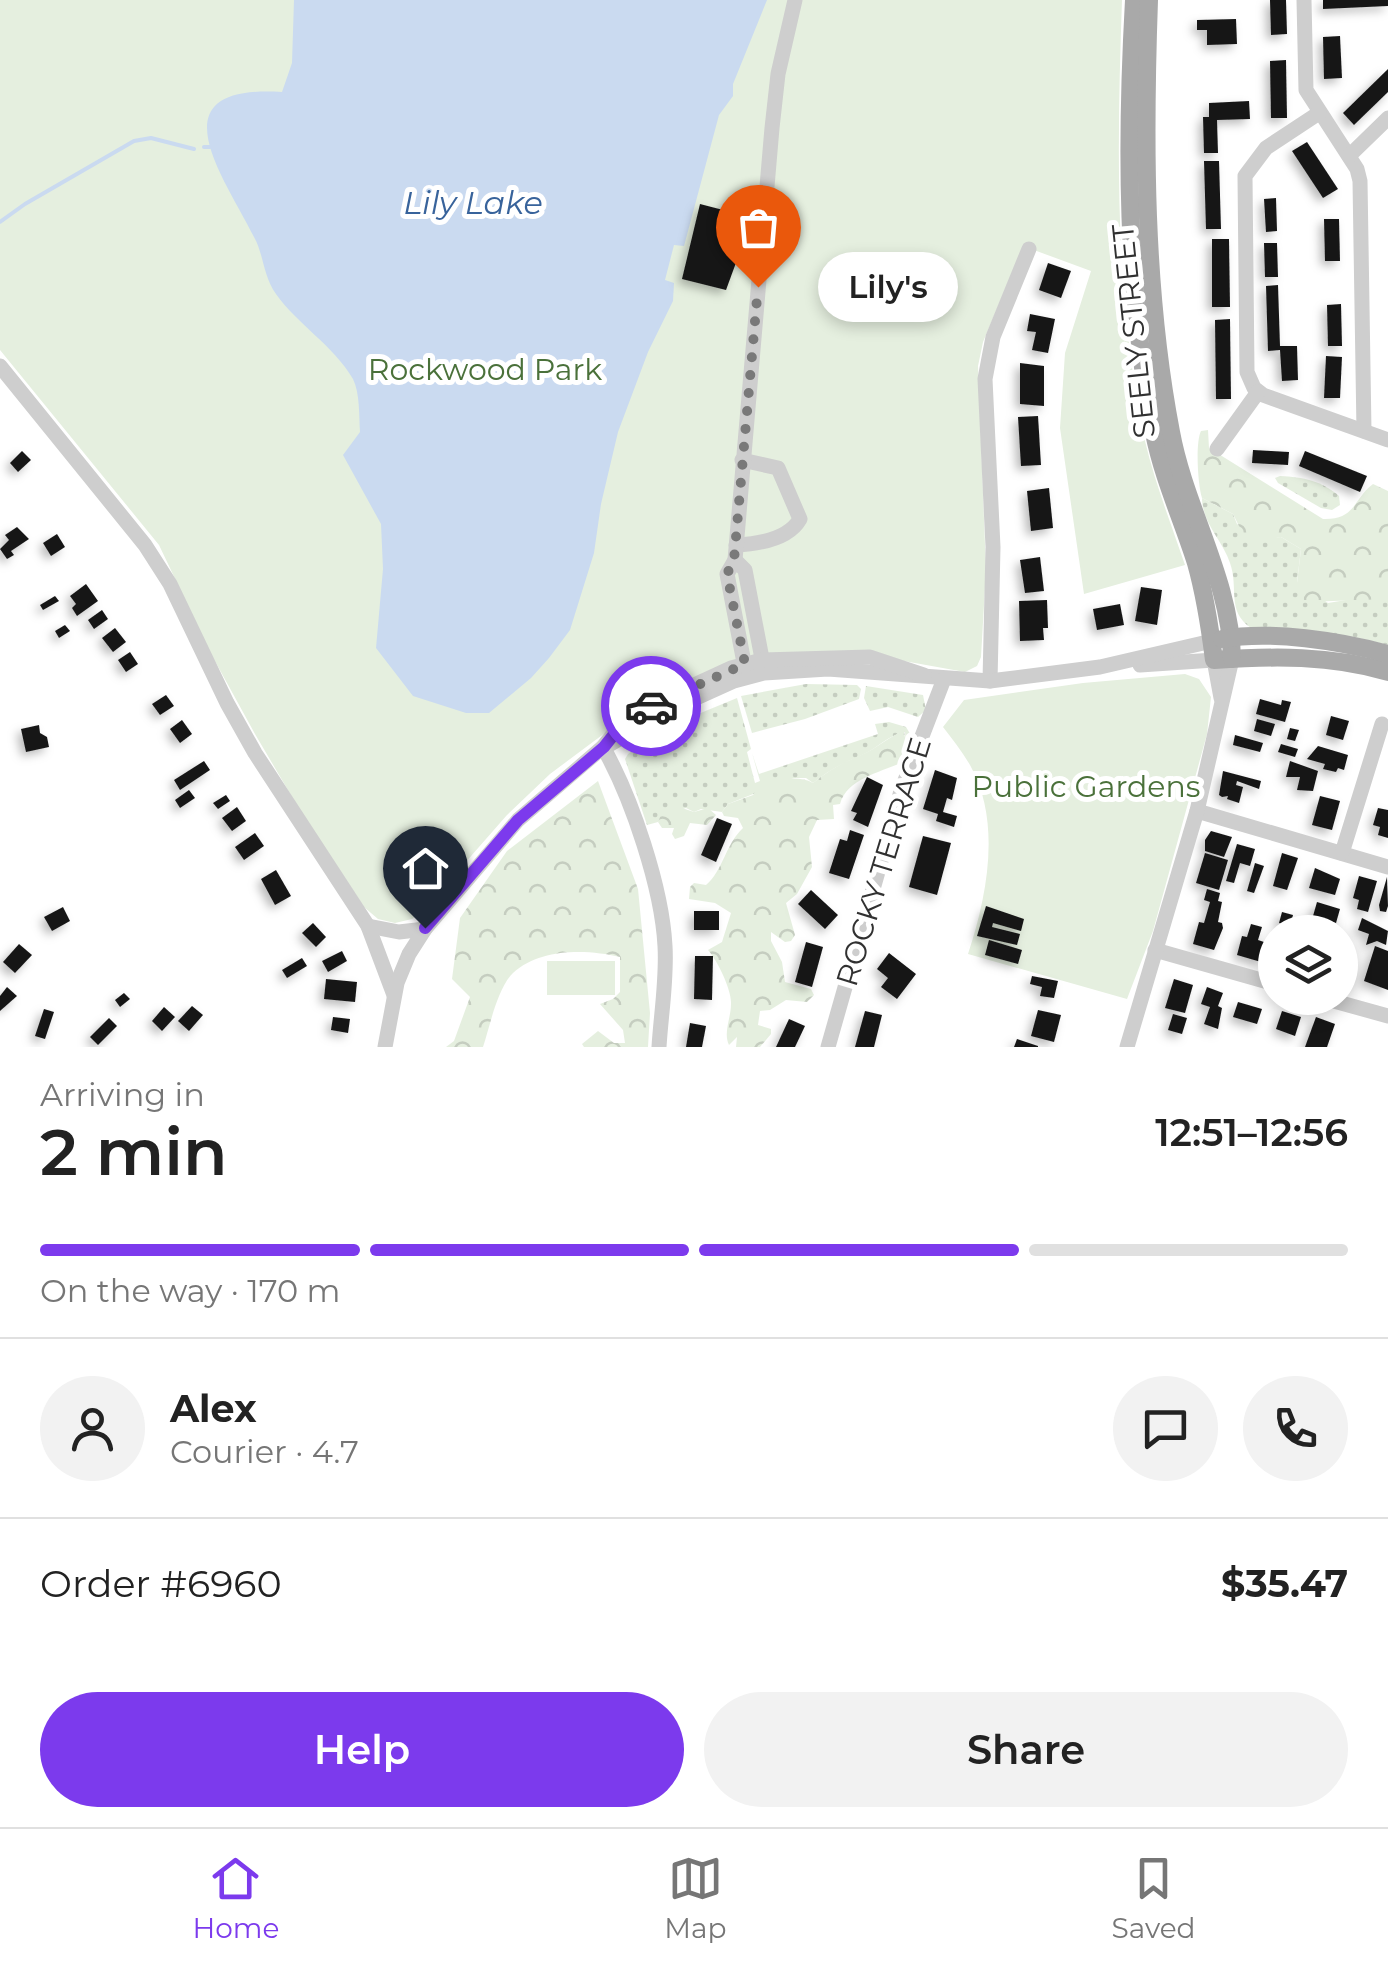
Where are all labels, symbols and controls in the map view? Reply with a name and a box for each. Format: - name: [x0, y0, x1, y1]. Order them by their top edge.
- water label: Lily Lake: [403, 183, 543, 222]
- pin: [716, 185, 801, 288]
- icon: bag: [731, 200, 786, 255]
- street label: SEELY STREET: [1104, 221, 1163, 440]
- callout: Lily's: [818, 252, 958, 322]
- text: Lily's: [848, 267, 928, 306]
- park label: Rockwood Park: [368, 351, 602, 388]
- courier: [601, 656, 701, 756]
- icon: car: [624, 679, 679, 734]
- street label: ROCKY TERRACE: [828, 733, 939, 991]
- park label: Public Gardens: [972, 768, 1200, 805]
- pin: [383, 826, 468, 929]
- icon: home: [398, 841, 453, 896]
- map controls: [1258, 915, 1358, 1015]
- button: layers: [1258, 915, 1358, 1015]
- text: Arriving in: [40, 1075, 205, 1114]
- text: 12:51–12:56: [1155, 1109, 1348, 1156]
- text: 2 min: [40, 1112, 228, 1191]
- text: On the way · 170 m: [40, 1271, 340, 1310]
- button: person: [40, 1376, 145, 1481]
- button: chat: [1113, 1376, 1218, 1481]
- button: phone: [1243, 1376, 1348, 1481]
- text: Alex: [170, 1385, 257, 1432]
- text: Courier · 4.7: [170, 1432, 359, 1471]
- text: Order #6960: [40, 1560, 282, 1607]
- text: $35.47: [1221, 1560, 1348, 1607]
- button: Help: [40, 1692, 684, 1807]
- button: Share: [704, 1692, 1348, 1807]
- tab: Home: [192, 1851, 279, 1945]
- tab: Map: [664, 1851, 727, 1945]
- tab: Saved: [1111, 1851, 1196, 1945]

